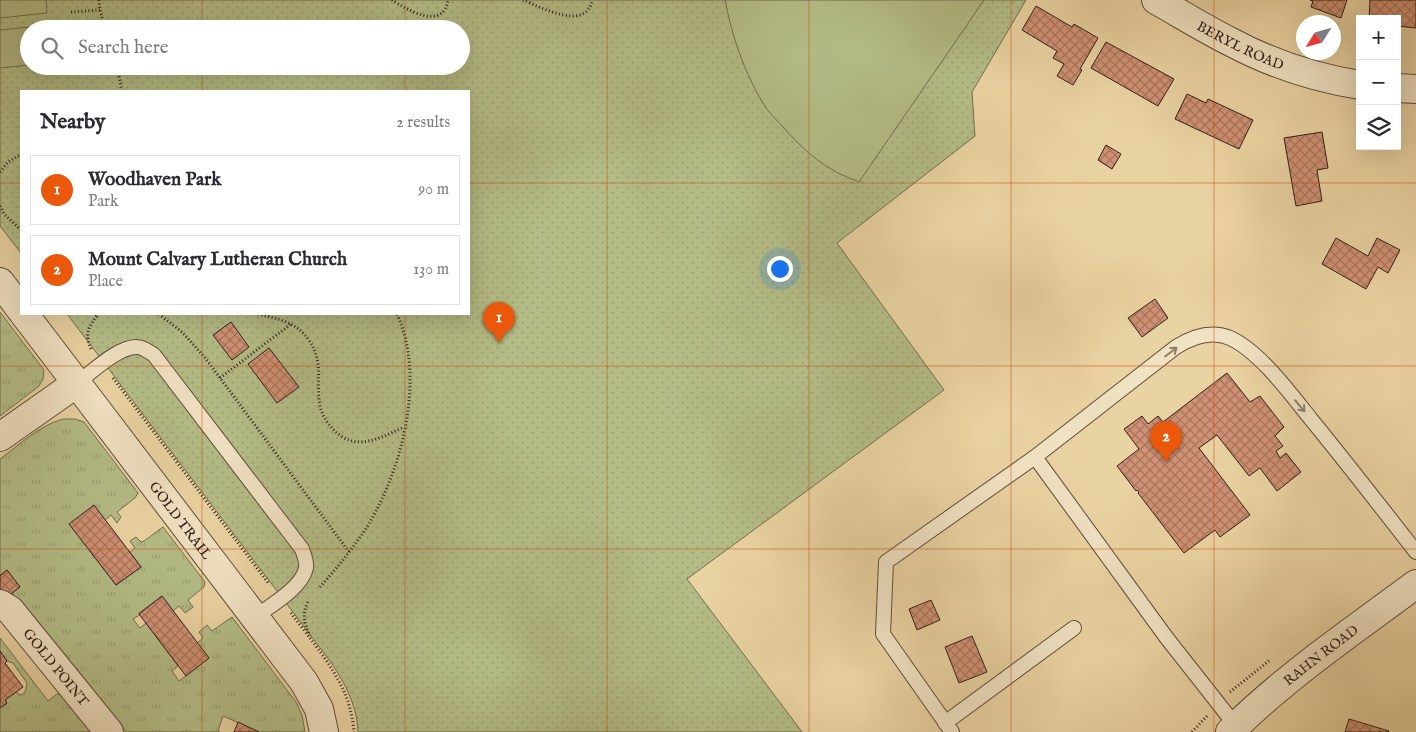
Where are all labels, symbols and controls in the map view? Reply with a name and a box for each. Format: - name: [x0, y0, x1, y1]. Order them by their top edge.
- north arrow: [1296, 15, 1341, 60]
- map controls: [1356, 15, 1401, 150]
- button: +: [1356, 15, 1401, 60]
- street label: BERYL ROAD: [1193, 17, 1286, 75]
- search box: [20, 20, 470, 75]
- icon: search: [38, 34, 66, 62]
- text: Search here: [78, 36, 169, 60]
- button: −: [1356, 60, 1401, 105]
- button: layers: [1356, 105, 1401, 150]
- text: Nearby: [40, 109, 105, 136]
- text: 2 results: [396, 113, 450, 133]
- text: Woodhaven Park: [88, 168, 221, 192]
- text: 1: [54, 180, 60, 200]
- text: 90 m: [418, 180, 449, 200]
- text: Park: [88, 192, 118, 212]
- text: Mount Calvary Lutheran Church: [88, 248, 347, 272]
- your location: [767, 256, 793, 282]
- text: 2: [53, 260, 61, 280]
- text: 130 m: [413, 260, 449, 280]
- text: Place: [88, 272, 123, 292]
- pin: 1: [483, 302, 515, 343]
- one-way arrow: [1164, 346, 1177, 357]
- one-way arrow: [1295, 400, 1306, 413]
- pin: 2: [1150, 421, 1182, 462]
- street label: GOLD TRAIL: [145, 478, 215, 563]
- street label: RAHN ROAD: [1280, 621, 1362, 690]
- street label: GOLD POINT: [19, 625, 93, 711]

